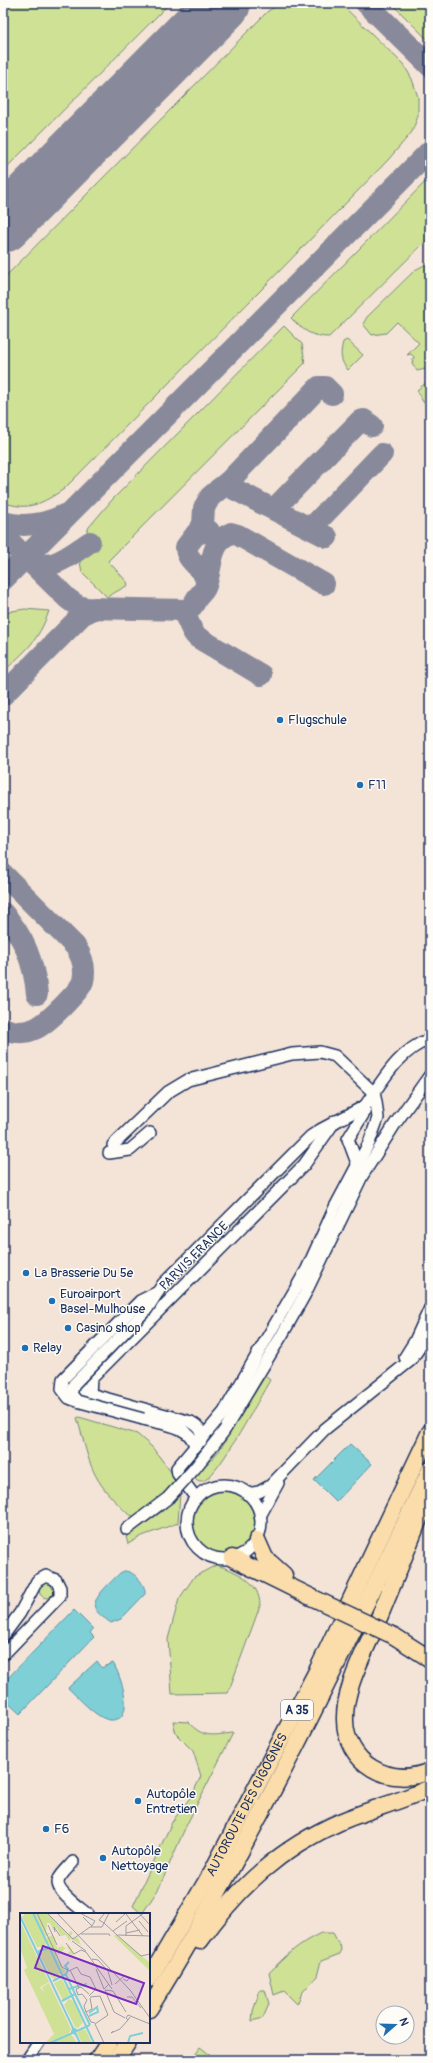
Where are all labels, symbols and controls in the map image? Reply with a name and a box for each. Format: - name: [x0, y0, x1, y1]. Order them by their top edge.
- place label: Flugschule: [288, 712, 347, 728]
- marker: Flugschule: [275, 715, 285, 725]
- place label: F11: [368, 777, 386, 793]
- marker: F11: [355, 780, 365, 790]
- street label: PARVIS FRANCE: [156, 1218, 232, 1294]
- place label: La Brasserie Du 5e: [34, 1265, 134, 1281]
- marker: La Brasserie Du 5e: [21, 1268, 31, 1278]
- place label: Euroairport Basel-Mulhouse: [60, 1286, 146, 1317]
- marker: Euroairport Basel-Mulhouse: [47, 1296, 57, 1306]
- place label: Casino shop: [76, 1320, 141, 1336]
- marker: Casino shop: [63, 1323, 73, 1333]
- place label: Relay: [33, 1340, 62, 1356]
- marker: Relay: [20, 1343, 30, 1353]
- road number: A 35: [281, 1700, 313, 1720]
- street label: AUTOROUTE DES CIGOGNES: [203, 1730, 291, 1879]
- place label: Autopôle Entretien: [146, 1786, 197, 1817]
- marker: Autopôle Entretien: [133, 1796, 143, 1806]
- place label: F6: [54, 1821, 69, 1837]
- marker: F6: [41, 1824, 51, 1834]
- place label: Autopôle Nettoyage: [111, 1843, 169, 1874]
- marker: Autopôle Nettoyage: [98, 1853, 108, 1863]
- inset map: [20, 1913, 150, 2043]
- north arrow: [375, 2005, 415, 2045]
- text: N: [397, 2016, 411, 2028]

